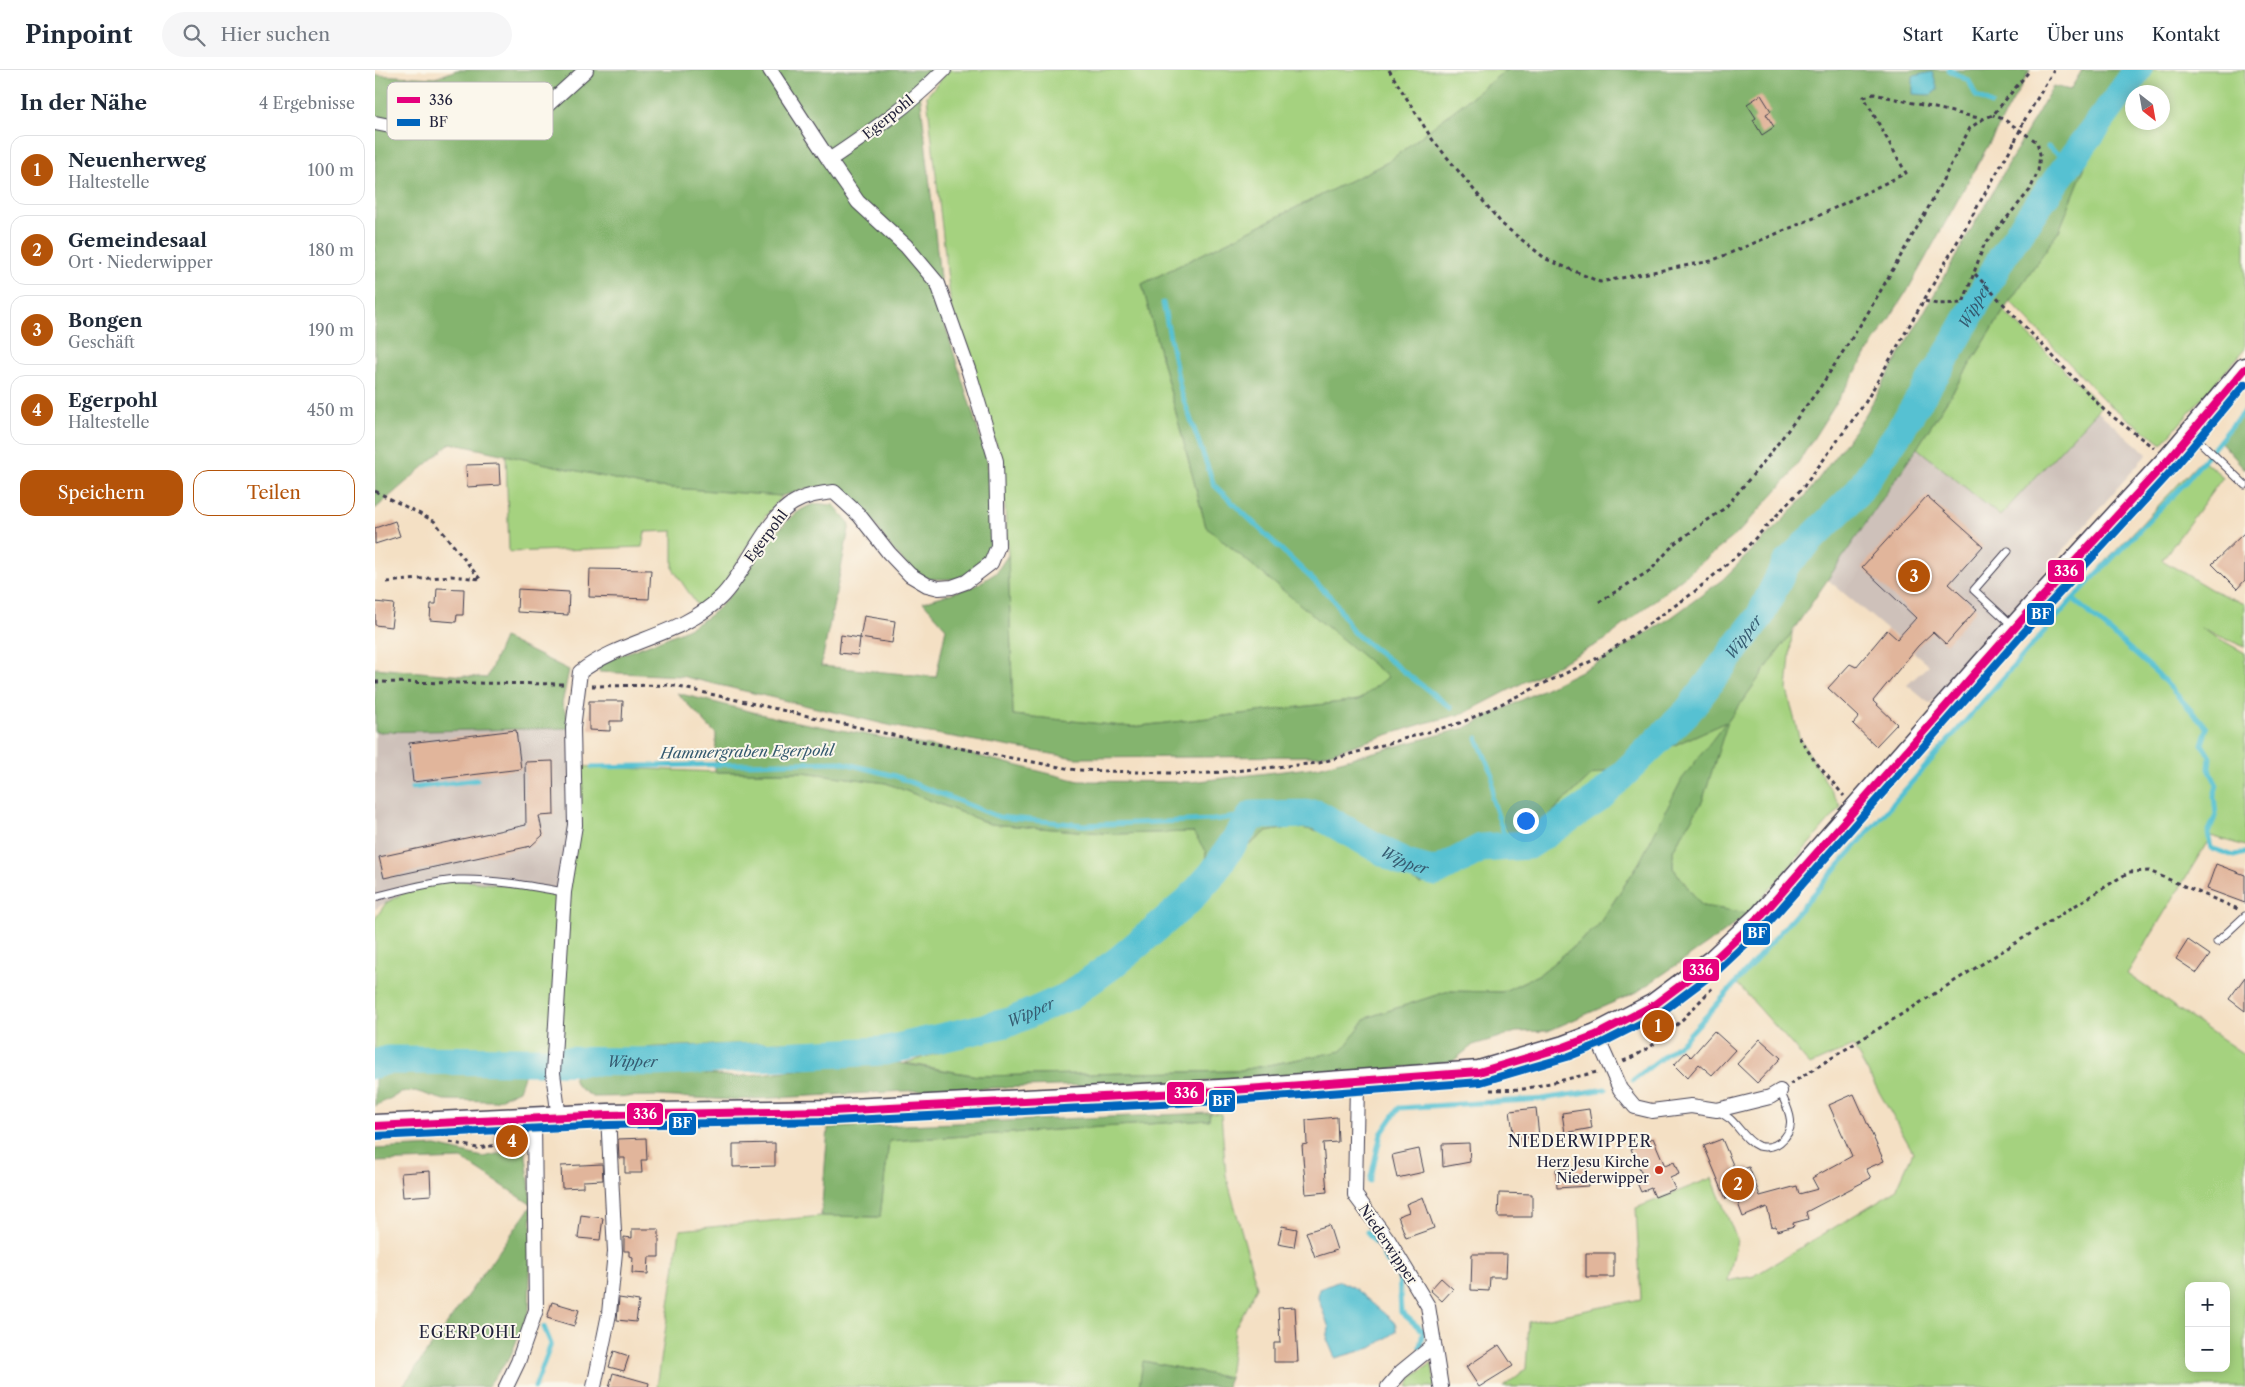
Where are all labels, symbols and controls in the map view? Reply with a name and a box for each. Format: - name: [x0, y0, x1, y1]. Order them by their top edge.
- search box: [162, 12, 512, 57]
- text: Pinpoint: [25, 20, 132, 49]
- icon: search: [180, 21, 208, 49]
- text: Hier suchen: [220, 23, 330, 46]
- text: Start: [1903, 24, 1943, 46]
- text: Karte: [1971, 24, 2019, 46]
- text: Über uns: [2047, 24, 2124, 46]
- text: Kontakt: [2152, 24, 2220, 46]
- legend: [387, 82, 553, 140]
- north arrow: [2125, 85, 2170, 130]
- text: In der Nähe: [20, 90, 147, 115]
- text: 336: [429, 91, 453, 109]
- street label: Egerpohl: [859, 91, 917, 143]
- text: 4 Ergebnisse: [259, 93, 355, 113]
- text: BF: [429, 113, 448, 131]
- text: Neuenherweg: [68, 149, 206, 172]
- text: 1: [33, 160, 41, 180]
- text: 100 m: [308, 160, 354, 180]
- text: Haltestelle: [68, 172, 149, 192]
- text: Gemeindesaal: [68, 229, 207, 252]
- text: 2: [32, 240, 42, 260]
- text: 180 m: [308, 240, 354, 260]
- text: Ort · Niederwipper: [68, 252, 213, 272]
- water label: Wipper: [1954, 278, 1996, 332]
- text: Bongen: [68, 309, 142, 332]
- text: 3: [32, 320, 42, 340]
- text: 190 m: [309, 320, 354, 340]
- text: Geschäft: [68, 332, 135, 352]
- text: Egerpohl: [68, 389, 158, 412]
- text: 4: [32, 400, 42, 420]
- text: 450 m: [307, 400, 354, 420]
- text: Haltestelle: [68, 412, 149, 432]
- button: Speichern: [20, 470, 183, 516]
- button: Teilen: [193, 470, 355, 516]
- street label: Egerpohl: [741, 506, 791, 566]
- pin: 3: [1898, 557, 1930, 595]
- line badge: 336: [2047, 559, 2085, 583]
- text: 336: [2054, 562, 2078, 580]
- line badge: BF: [2026, 602, 2055, 626]
- text: BF: [2031, 605, 2051, 623]
- water label: Wipper: [1721, 610, 1767, 663]
- water label: Hammergraben Egerpohl: [659, 740, 836, 763]
- your location: [1513, 808, 1539, 834]
- water label: Wipper: [1377, 842, 1431, 879]
- line badge: BF: [1742, 922, 1771, 946]
- text: BF: [1747, 924, 1767, 942]
- line badge: 336: [1682, 958, 1720, 982]
- text: 336: [1689, 961, 1713, 979]
- water label: Wipper: [1004, 993, 1058, 1031]
- pin: 1: [1642, 1007, 1674, 1045]
- water label: Wipper: [607, 1052, 659, 1071]
- line badge: 336: [1166, 1081, 1205, 1105]
- text: 336: [1174, 1084, 1198, 1102]
- line badge: BF: [1208, 1089, 1236, 1113]
- text: BF: [1212, 1092, 1232, 1110]
- line badge: 336: [626, 1102, 664, 1126]
- text: 336: [633, 1105, 657, 1123]
- line badge: BF: [668, 1112, 697, 1136]
- text: BF: [672, 1114, 692, 1132]
- pin: 4: [496, 1122, 528, 1160]
- district label: NIEDERWIPPER: [1508, 1131, 1652, 1151]
- place label: Herz Jesu Kirche Niederwipper: [1537, 1153, 1649, 1187]
- marker: Herz Jesu Kirche Niederwipper: [1653, 1164, 1665, 1176]
- pin: 2: [1722, 1165, 1754, 1203]
- street label: Niederwipper: [1355, 1201, 1421, 1288]
- map controls: [2185, 1282, 2230, 1372]
- button: +: [2185, 1282, 2230, 1327]
- district label: EGERPOHL: [419, 1322, 521, 1342]
- button: −: [2185, 1327, 2230, 1372]

